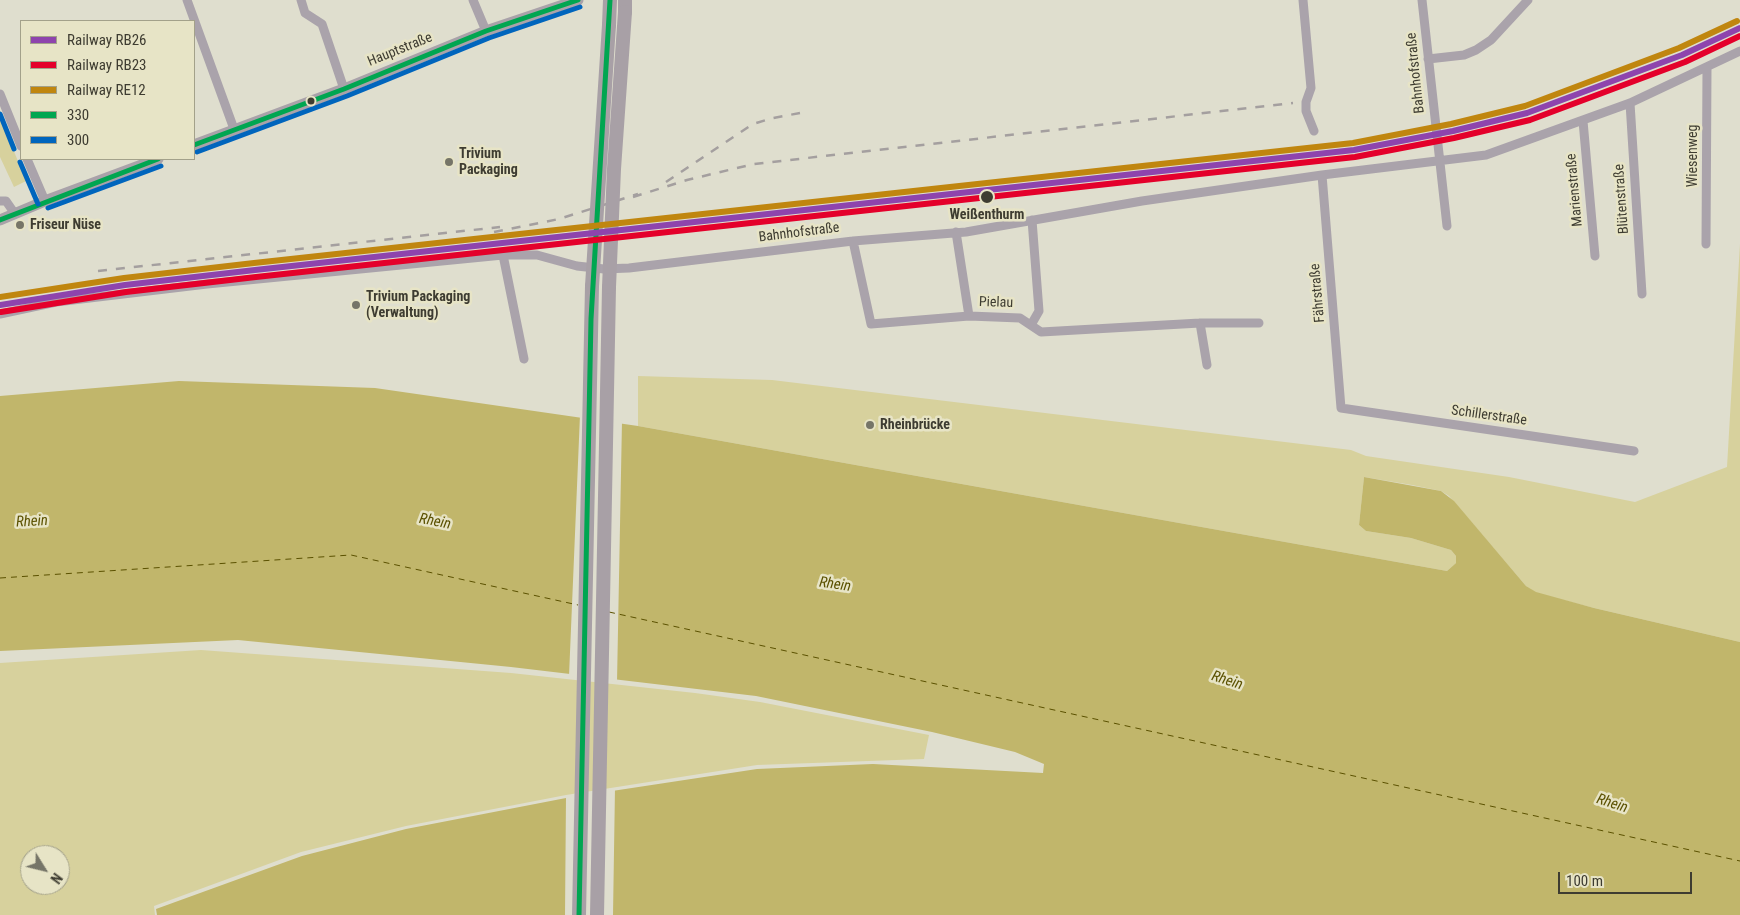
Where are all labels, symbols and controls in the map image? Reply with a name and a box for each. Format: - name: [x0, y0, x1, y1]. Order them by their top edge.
- legend: [20, 20, 195, 160]
- street label: Hauptstraße: [365, 29, 435, 71]
- text: Railway RB26: [67, 31, 147, 49]
- street label: Bahnhofstraße: [1403, 32, 1429, 114]
- text: Railway RB23: [67, 56, 147, 74]
- text: Railway RE12: [67, 81, 146, 99]
- unlabelled marker: [306, 96, 316, 106]
- text: 330: [67, 106, 89, 124]
- street label: Wiesenweg: [1685, 125, 1701, 187]
- text: 300: [67, 131, 89, 149]
- place label: Trivium Packaging: [459, 146, 518, 178]
- street label: Marienstraße: [1563, 153, 1587, 227]
- marker: Trivium Packaging: [443, 156, 455, 168]
- street label: Blütenstraße: [1611, 163, 1633, 235]
- marker: Weißenthurm: [979, 189, 995, 205]
- place label: Weißenthurm: [950, 207, 1024, 223]
- place label: Friseur Nüse: [30, 217, 101, 233]
- marker: Friseur Nüse: [14, 219, 26, 231]
- street label: Bahnhofstraße: [758, 220, 840, 246]
- street label: Fährstraße: [1307, 263, 1329, 323]
- place label: Trivium Packaging (Verwaltung): [366, 289, 470, 322]
- street label: Pielau: [979, 294, 1013, 312]
- marker: Trivium Packaging (Verwaltung): [350, 299, 362, 311]
- street label: Schillerstraße: [1450, 402, 1528, 430]
- place label: Rheinbrücke: [880, 417, 950, 433]
- marker: Rheinbrücke: [864, 419, 876, 431]
- water label: Rhein: [418, 510, 452, 534]
- water label: Rhein: [16, 512, 48, 532]
- water label: Rhein: [818, 574, 852, 596]
- water label: Rhein: [1209, 668, 1245, 694]
- water label: Rhein: [1594, 791, 1630, 817]
- north arrow: [20, 845, 70, 895]
- scale bar: [1560, 862, 1694, 894]
- text: N: [47, 870, 65, 886]
- text: 100 m: [1566, 872, 1603, 890]

